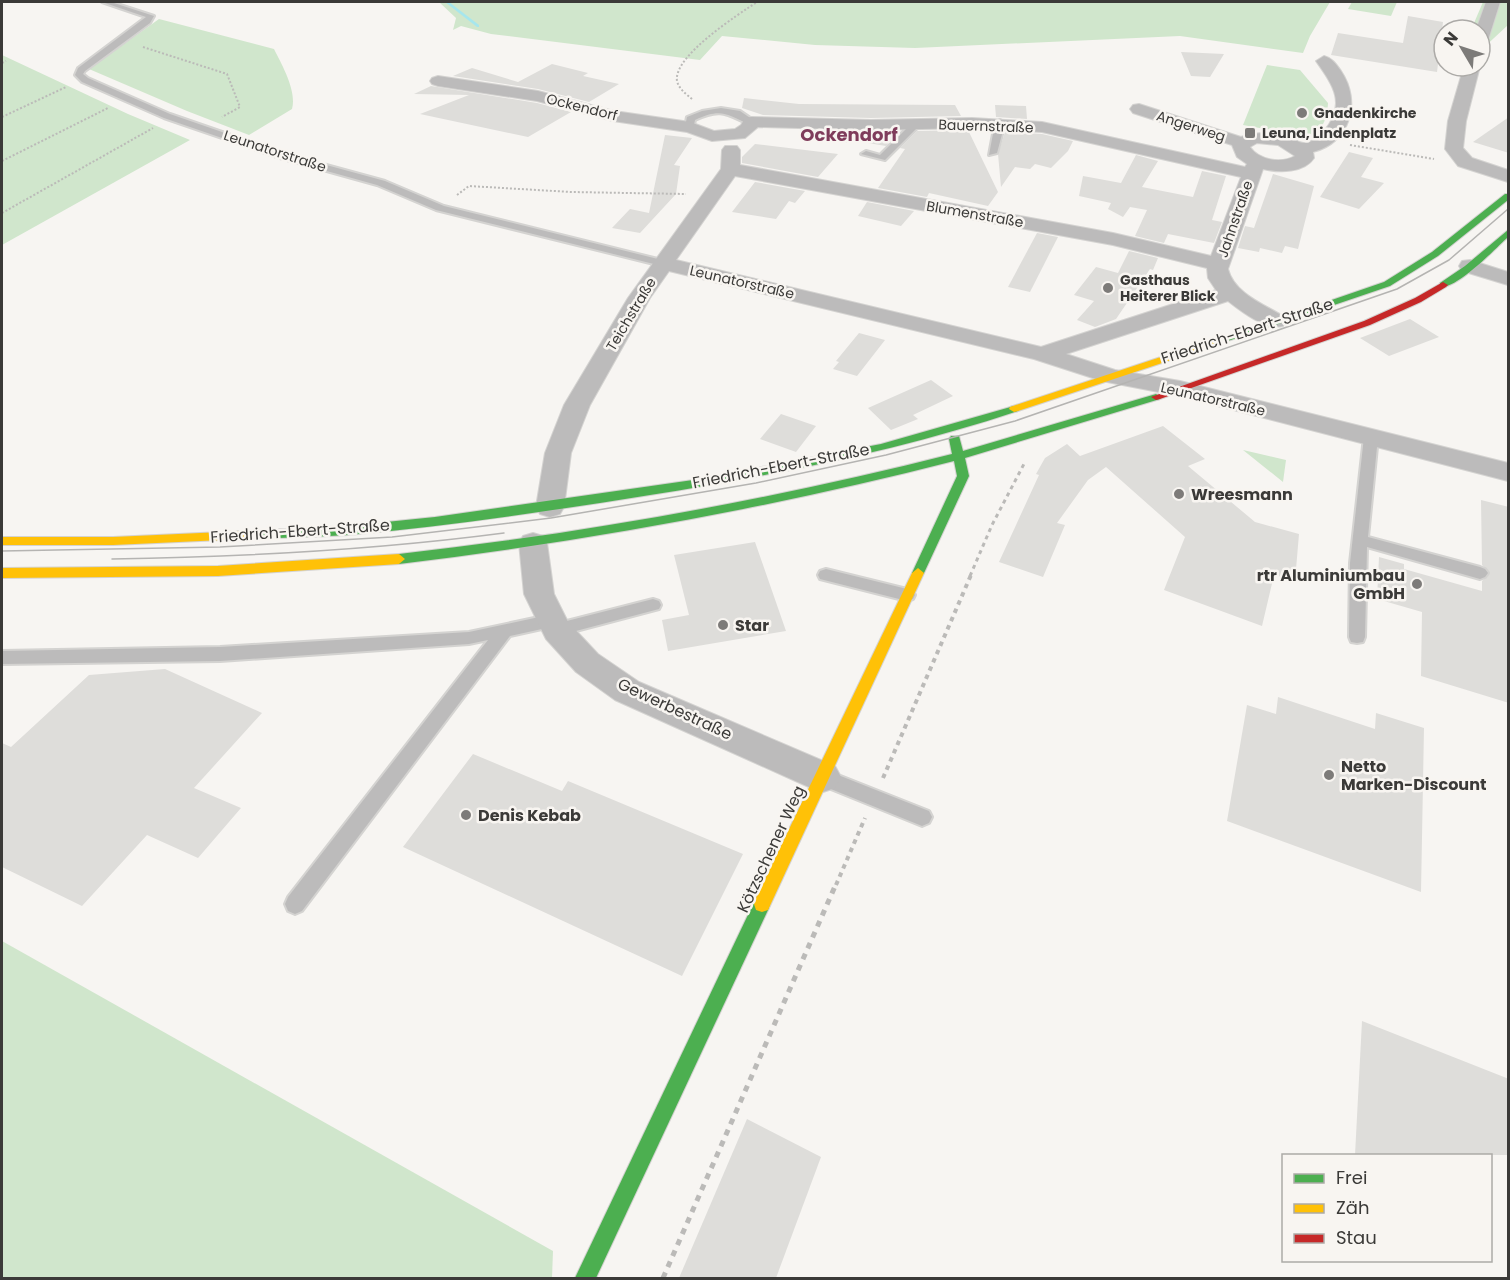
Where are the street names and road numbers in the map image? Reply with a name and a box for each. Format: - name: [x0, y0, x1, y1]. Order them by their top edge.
- street label: Ockendorf: [544, 89, 620, 126]
- street label: Angerweg: [1154, 105, 1228, 147]
- street label: Bauernstraße: [938, 114, 1034, 138]
- street label: Leunatorstraße: [221, 125, 329, 177]
- street label: Jahnstraße: [1213, 178, 1258, 260]
- street label: Blumenstraße: [925, 196, 1025, 232]
- street label: Leunatorstraße: [688, 260, 797, 304]
- street label: Teichstraße: [601, 273, 661, 354]
- street label: Friedrich-Ebert-Straße: [1158, 292, 1336, 370]
- street label: Leunatorstraße: [1159, 377, 1268, 421]
- street label: Friedrich-Ebert-Straße: [691, 438, 871, 494]
- street label: Friedrich-Ebert-Straße: [210, 513, 391, 549]
- street label: Gewerbestraße: [614, 672, 736, 746]
- street label: Kötzschener Weg: [731, 782, 811, 916]

